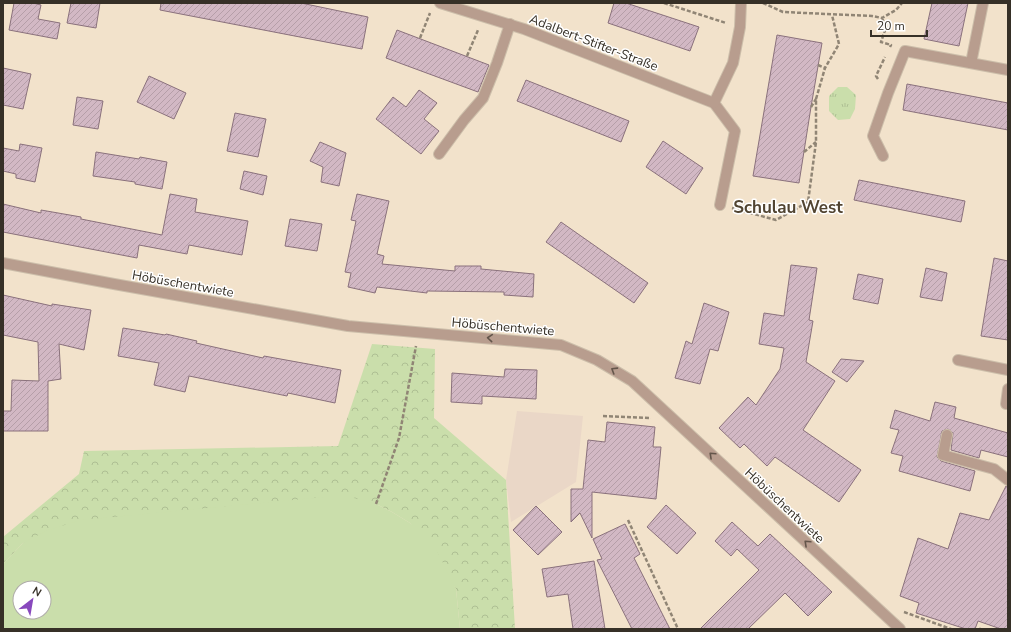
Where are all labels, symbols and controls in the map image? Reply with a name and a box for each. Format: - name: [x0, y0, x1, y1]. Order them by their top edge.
- street label: Adalbert-Stifter-Straße: [527, 10, 661, 76]
- scale bar: [871, 12, 927, 38]
- text: 20 m: [877, 18, 905, 34]
- district label: Schulau West: [733, 196, 843, 219]
- street label: Höbüschentwiete: [131, 266, 235, 302]
- street label: Höbüschentwiete: [451, 314, 555, 340]
- one-way arrow: [487, 333, 493, 342]
- one-way arrow: [611, 368, 618, 375]
- one-way arrow: [709, 453, 716, 460]
- street label: Höbüschentwiete: [741, 464, 828, 547]
- one-way arrow: [804, 540, 812, 548]
- north arrow: [12, 580, 52, 620]
- text: N: [30, 583, 44, 600]

